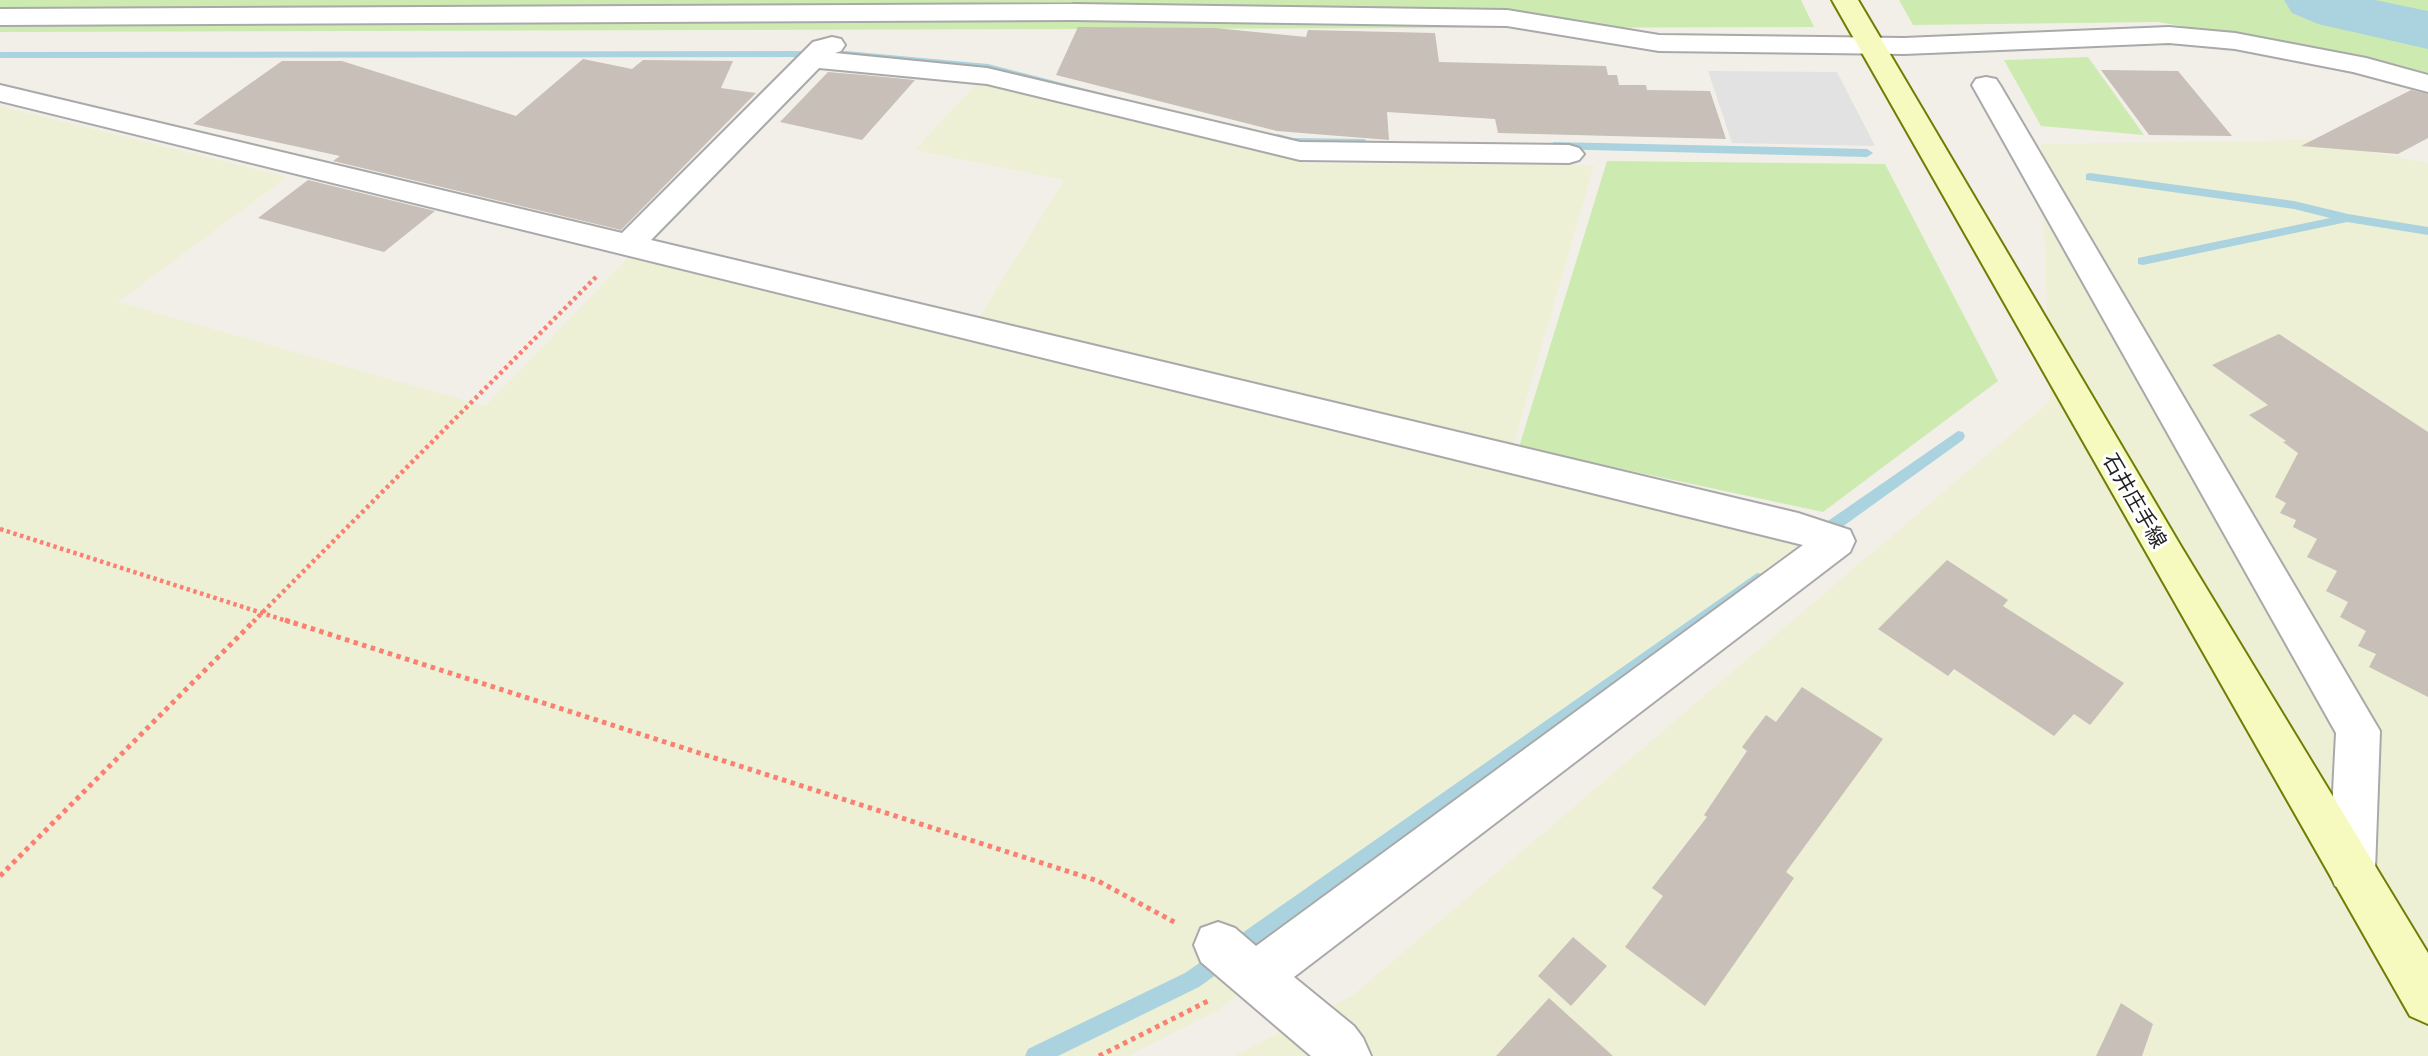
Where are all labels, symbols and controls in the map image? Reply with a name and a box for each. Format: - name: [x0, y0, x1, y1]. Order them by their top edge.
- street label: 石井庄手線: [2097, 449, 2171, 553]

